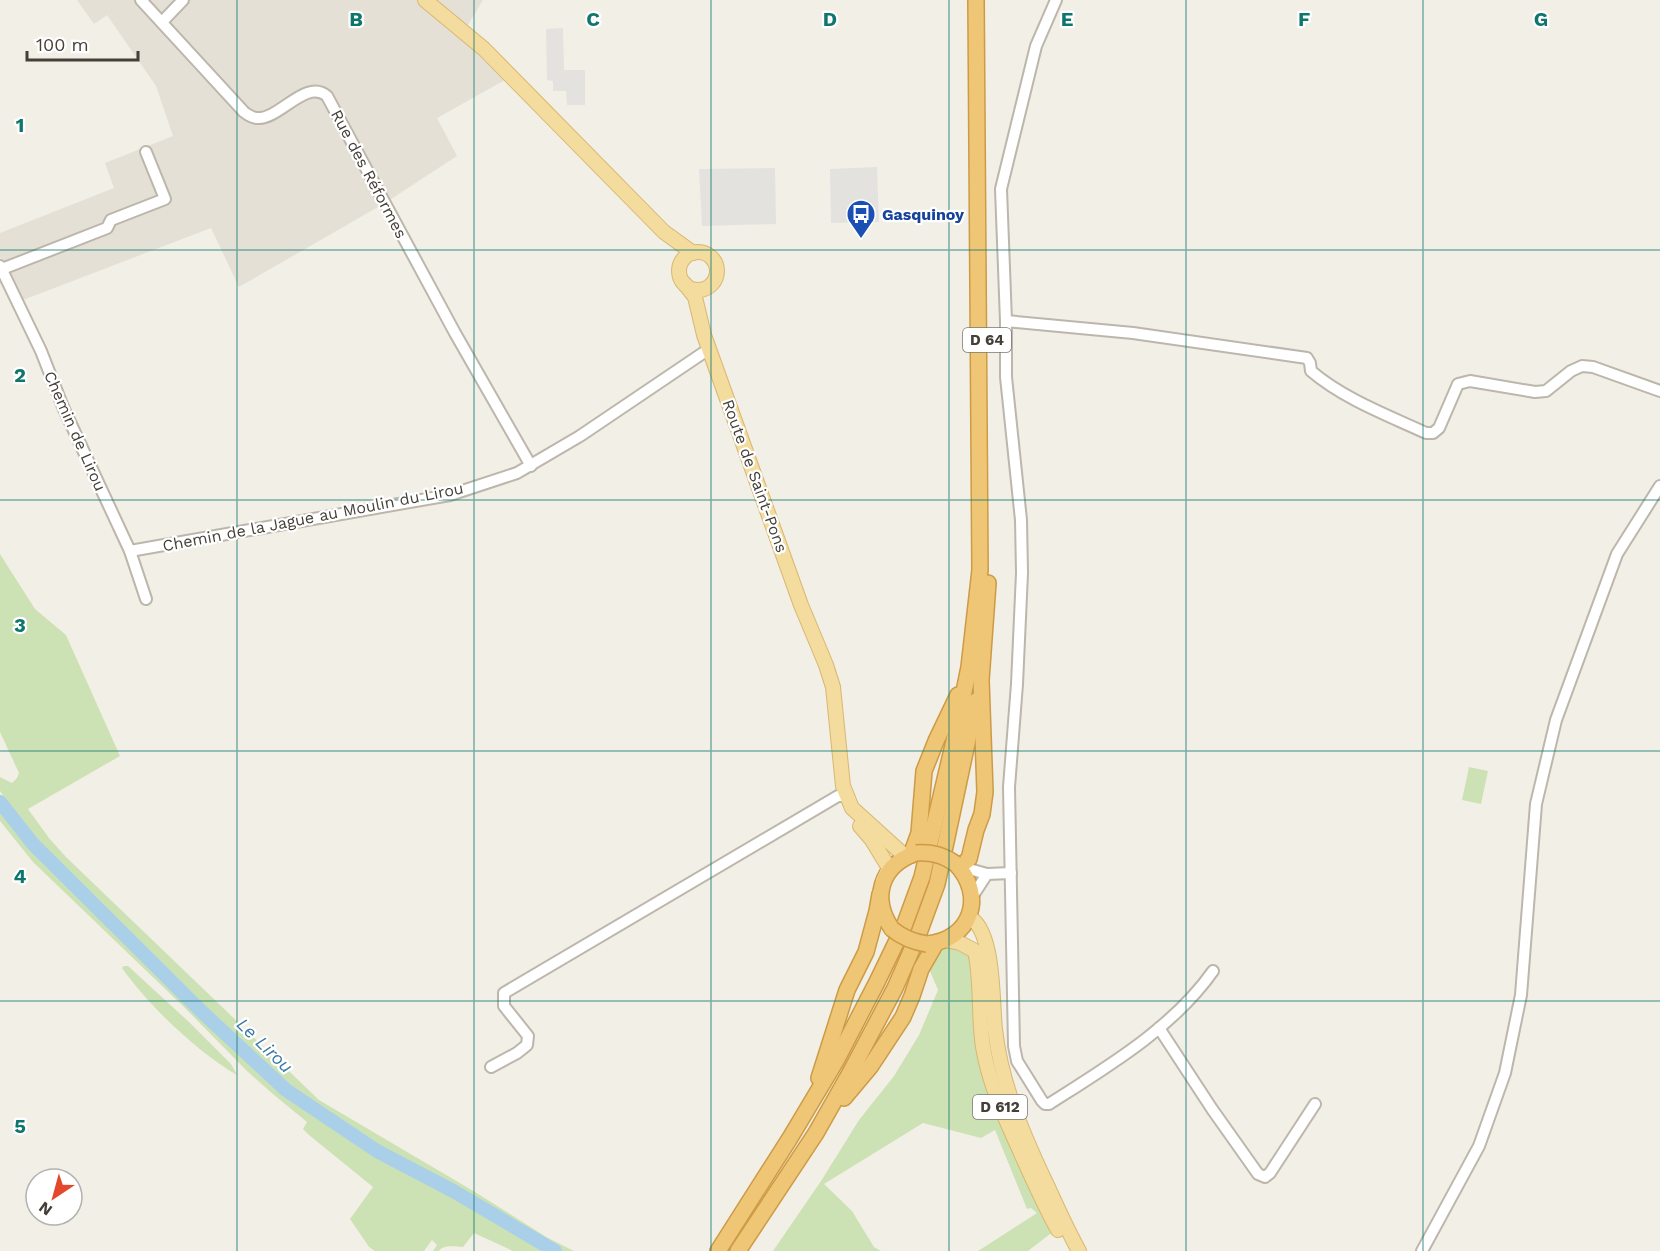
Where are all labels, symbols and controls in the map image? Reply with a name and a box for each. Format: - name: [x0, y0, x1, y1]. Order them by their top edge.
- text: B: [349, 7, 363, 31]
- text: C: [586, 7, 600, 31]
- text: D: [823, 7, 837, 31]
- text: E: [1061, 7, 1073, 31]
- text: F: [1298, 7, 1310, 31]
- text: G: [1534, 7, 1548, 31]
- scale bar: [27, 24, 138, 62]
- text: 100 m: [36, 34, 89, 55]
- street label: Rue des Réformes: [327, 106, 411, 242]
- text: 1: [16, 113, 24, 137]
- bus stop icon: Gasquinoy: [845, 198, 877, 240]
- place label: Gasquinoy: [882, 205, 965, 224]
- road number: D 64: [963, 328, 1011, 352]
- text: 2: [14, 363, 26, 387]
- street label: Chemin de Lirou: [40, 368, 110, 494]
- street label: Route de Saint-Pons: [718, 397, 792, 555]
- street label: Chemin de la Jague au Moulin du Lirou: [161, 478, 465, 556]
- text: 3: [14, 613, 26, 637]
- text: 4: [14, 864, 27, 888]
- water label: Le Lirou: [233, 1013, 298, 1077]
- road number: D 612: [973, 1095, 1027, 1119]
- text: 5: [14, 1114, 26, 1138]
- north arrow: [24, 1167, 84, 1227]
- text: N: [35, 1198, 56, 1220]

